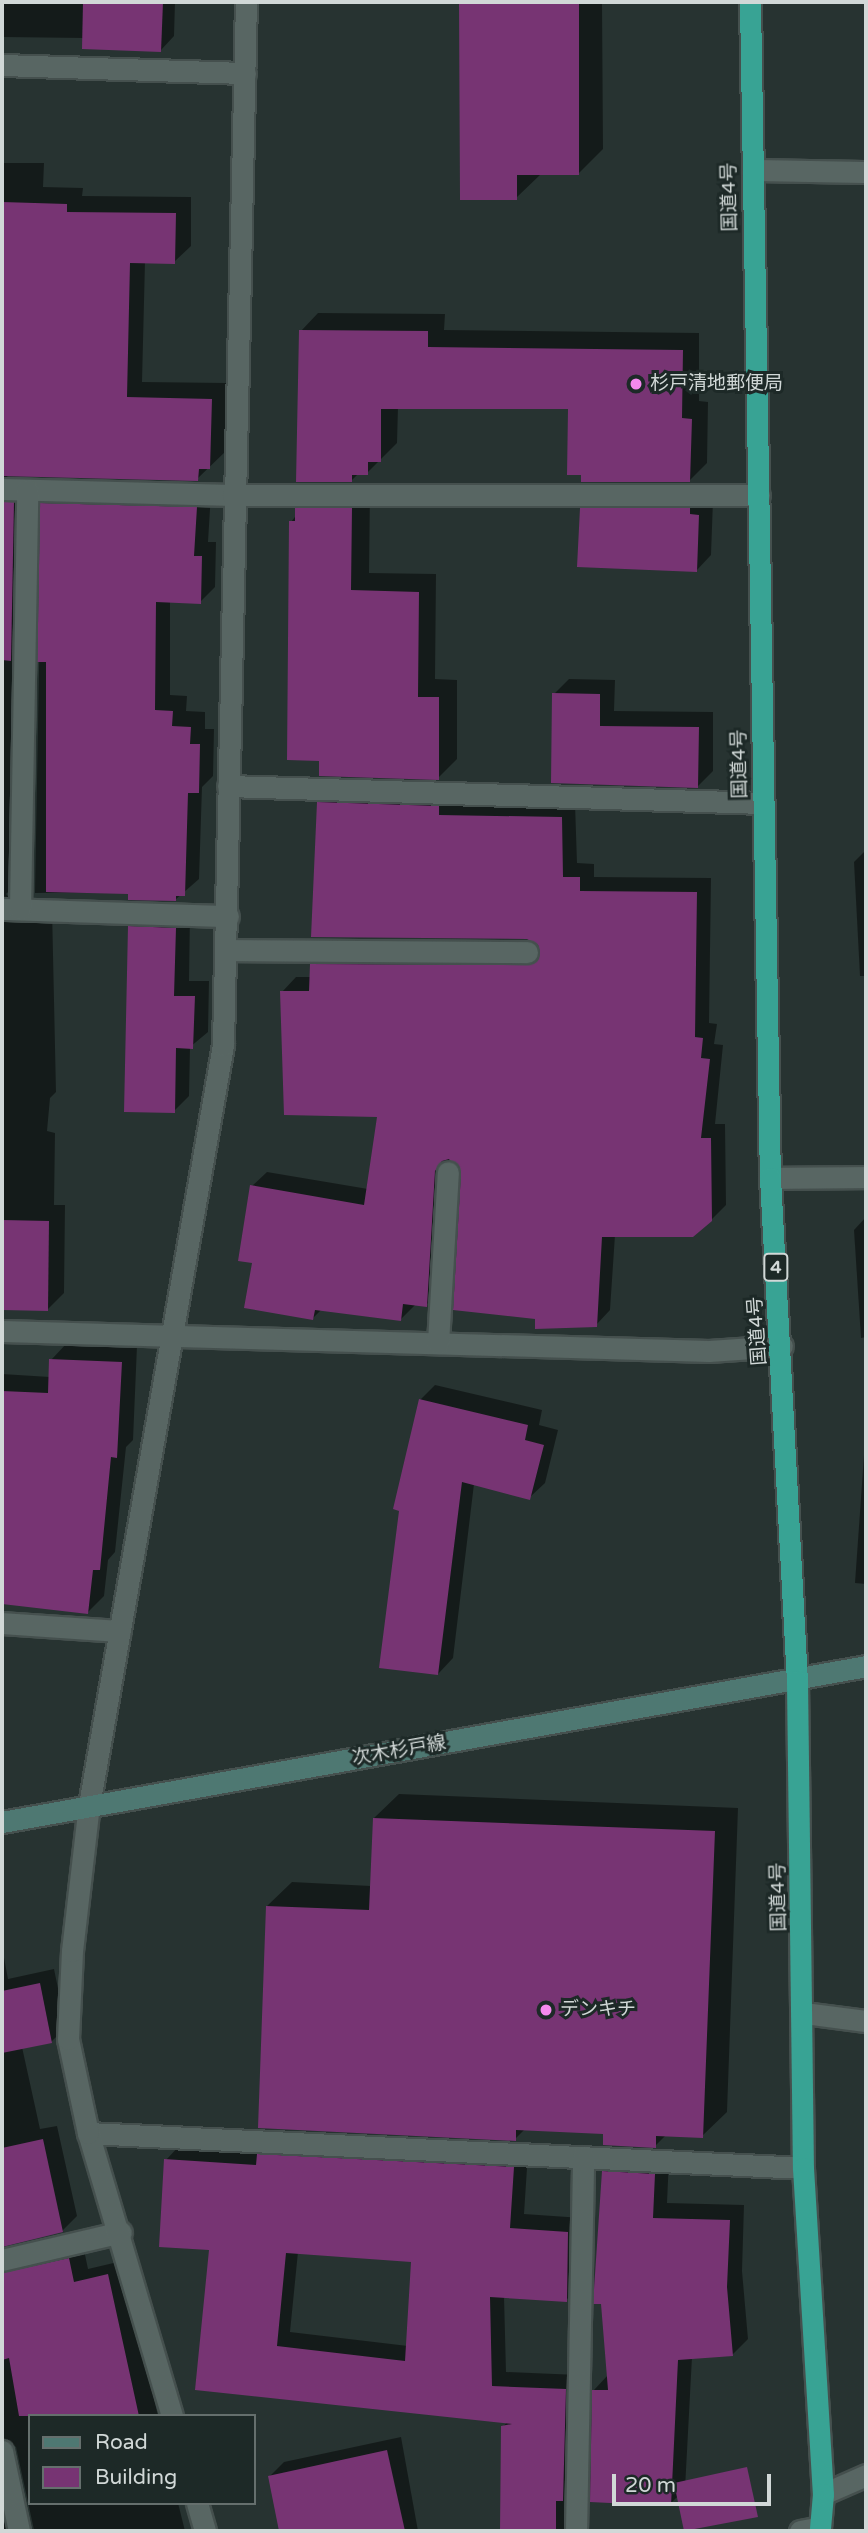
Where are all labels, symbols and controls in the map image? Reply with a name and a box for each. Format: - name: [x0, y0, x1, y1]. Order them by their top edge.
- street label: 国道4号: [718, 162, 742, 232]
- place label: 杉戸清地郵便局: [650, 373, 783, 395]
- marker: 杉戸清地郵便局: [628, 376, 644, 392]
- street label: 国道4号: [728, 729, 752, 799]
- road number: 4: [762, 1252, 790, 1282]
- street label: 国道4号: [744, 1296, 772, 1366]
- street label: 次木杉戸線: [350, 1732, 448, 1770]
- street label: 国道4号: [767, 1862, 791, 1932]
- place label: デンキチ: [560, 1999, 636, 2021]
- marker: デンキチ: [538, 2002, 554, 2018]
- legend: [28, 2414, 256, 2505]
- text: Road: [95, 2430, 148, 2455]
- scale bar: [616, 2460, 775, 2504]
- text: Building: [95, 2465, 177, 2490]
- text: 20 m: [625, 2473, 676, 2498]

